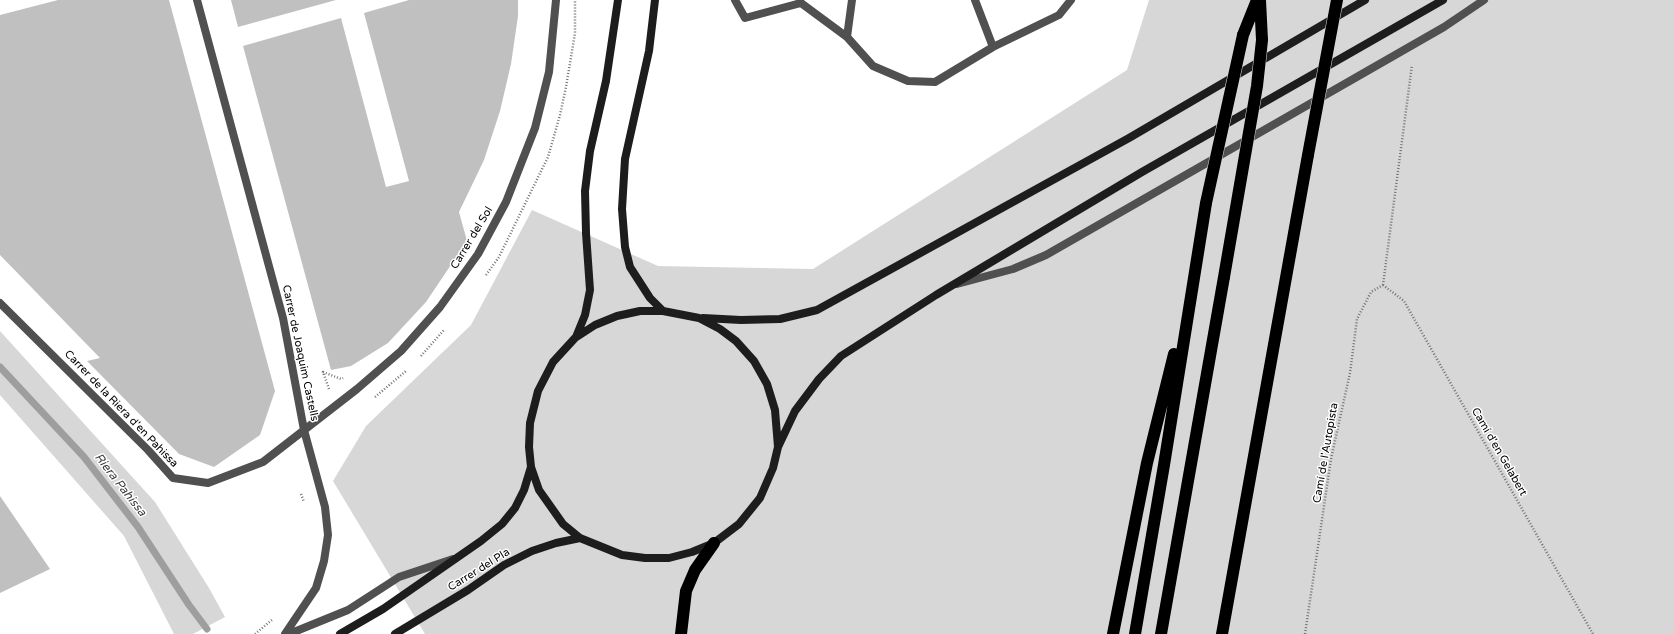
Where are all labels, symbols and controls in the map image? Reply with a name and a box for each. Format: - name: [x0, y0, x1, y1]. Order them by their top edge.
- street label: Carrer del Sol: [448, 204, 496, 272]
- street label: Carrer de Joaquim Castells: [279, 284, 321, 422]
- street label: Carrer de la Riera d'en Pahissa: [61, 348, 181, 470]
- street label: Camí de l'Autopista: [1311, 402, 1341, 504]
- street label: Camí d'en Gelabert: [1468, 406, 1530, 498]
- water label: Riera Pahissa: [91, 451, 149, 519]
- street label: Carrer del Pla: [446, 546, 512, 594]

